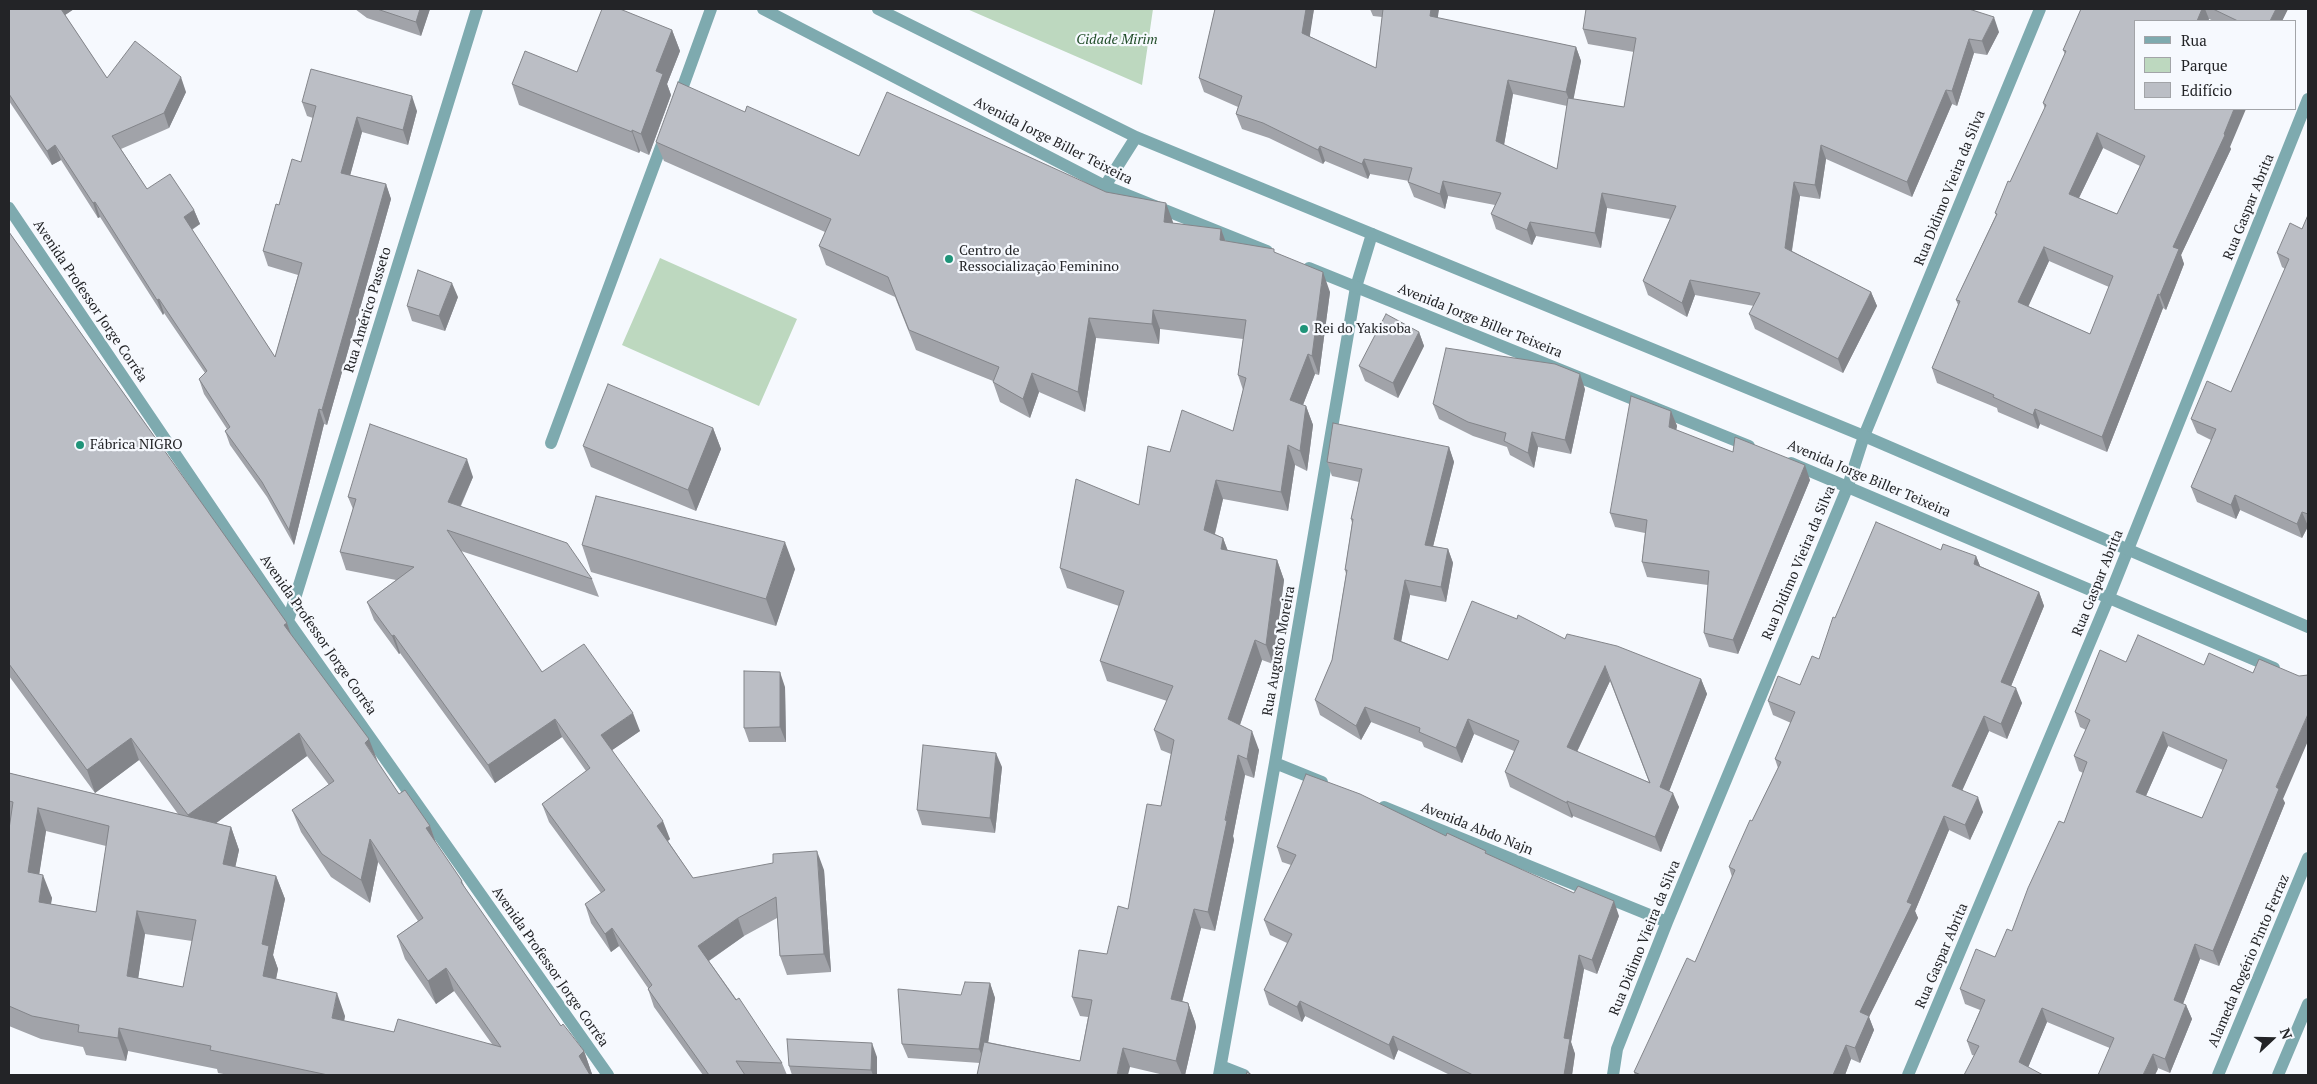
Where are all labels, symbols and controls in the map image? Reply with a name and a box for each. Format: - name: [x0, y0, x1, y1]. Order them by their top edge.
- legend: [2134, 20, 2297, 110]
- text: Rua: [2181, 30, 2207, 50]
- park label: Cidade Mirim: [1076, 32, 1158, 48]
- text: Parque: [2181, 55, 2228, 75]
- text: Edifício: [2181, 80, 2232, 100]
- street label: Avenida Jorge Biller Teixeira: [971, 94, 1135, 188]
- street label: Rua Didimo Vieira da Silva: [1911, 108, 1989, 268]
- street label: Rua Gaspar Abrita: [2220, 151, 2278, 263]
- street label: Avenida Professor Jorge Corrêa: [29, 217, 151, 385]
- place label: Centro de Ressocialização Feminino: [959, 243, 1119, 276]
- street label: Rua Américo Passeto: [341, 245, 395, 375]
- marker: Centro de Ressocialização Feminino: [943, 253, 955, 265]
- street label: Avenida Jorge Biller Teixeira: [1395, 280, 1565, 362]
- place label: Rei do Yakisoba: [1314, 321, 1411, 337]
- marker: Rei do Yakisoba: [1298, 323, 1310, 335]
- place label: Fábrica NIGRO: [90, 437, 183, 453]
- street label: Avenida Jorge Biller Teixeira: [1785, 437, 1953, 521]
- marker: Fábrica NIGRO: [74, 439, 86, 451]
- street label: Rua Didimo Vieira da Silva: [1759, 483, 1839, 643]
- street label: Rua Gaspar Abrita: [2069, 527, 2127, 639]
- street label: Avenida Professor Jorge Corrêa: [256, 552, 380, 718]
- street label: Rua Augusto Moreira: [1259, 585, 1299, 717]
- street label: Avenida Abdo Najn: [1419, 799, 1535, 859]
- street label: Rua Didimo Vieira da Silva: [1606, 858, 1684, 1018]
- street label: Alameda Rogério Pinto Ferraz: [2205, 872, 2293, 1050]
- street label: Avenida Professor Jorge Corrêa: [488, 884, 612, 1050]
- street label: Rua Gaspar Abrita: [1912, 901, 1972, 1011]
- north arrow: [2247, 1014, 2297, 1064]
- text: N: [2276, 1025, 2297, 1042]

